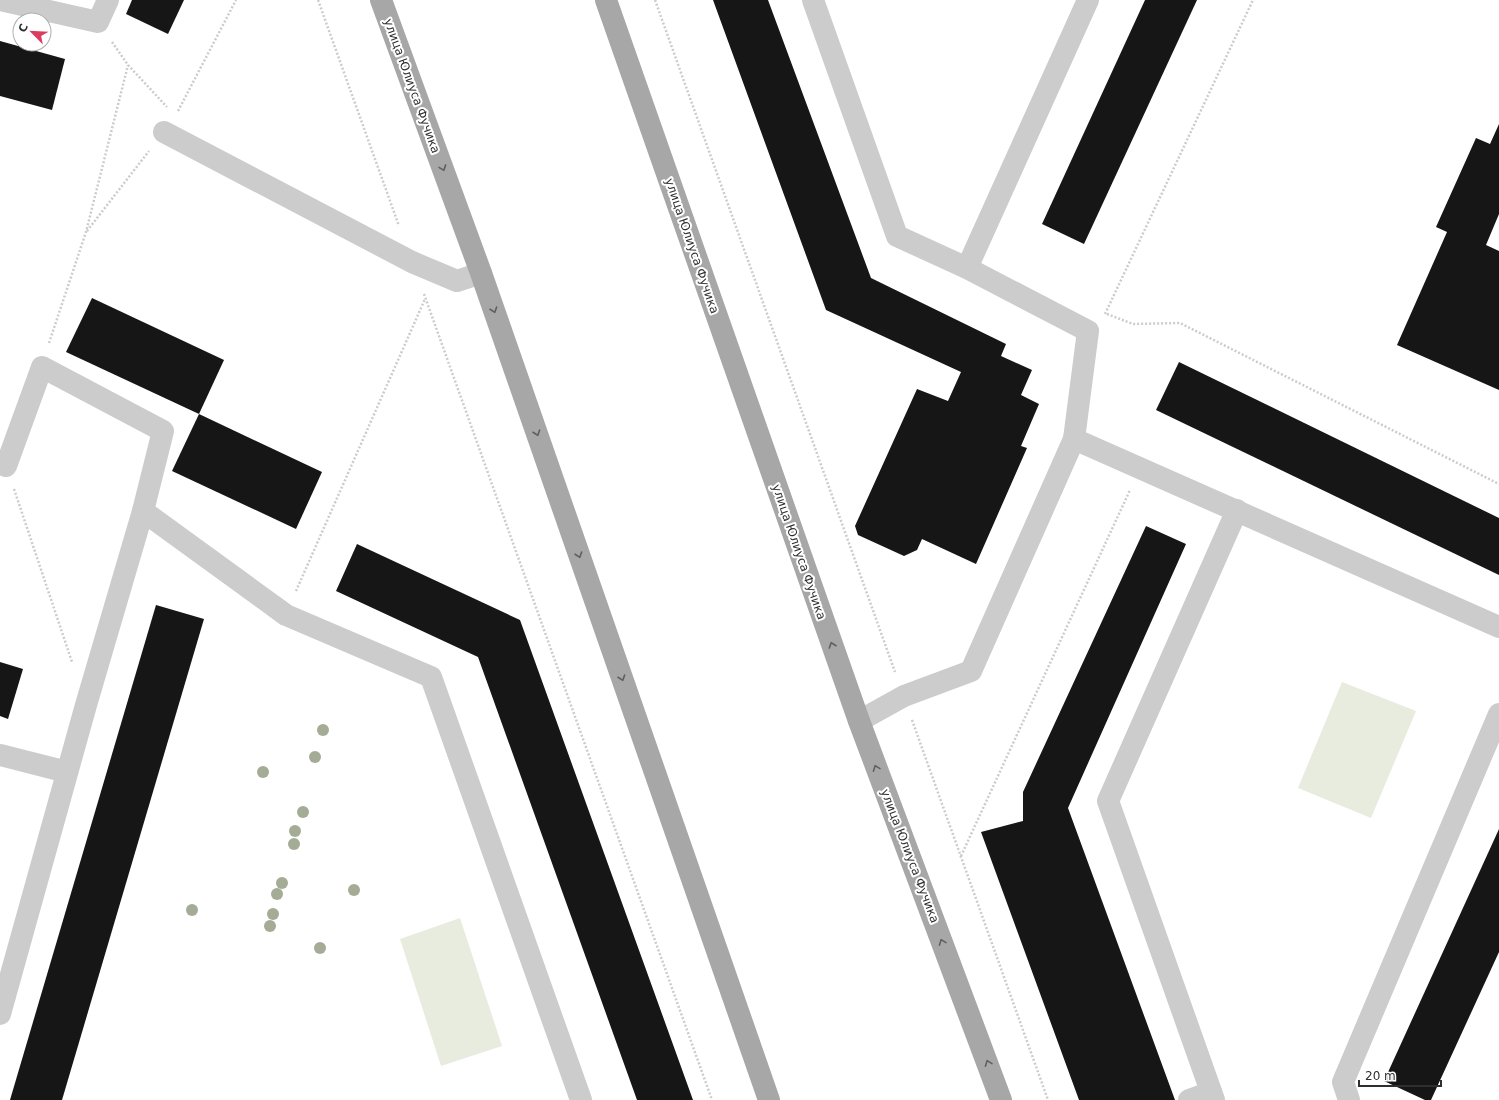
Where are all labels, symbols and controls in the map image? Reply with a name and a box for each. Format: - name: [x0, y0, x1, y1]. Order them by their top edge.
- north arrow: [12, 12, 52, 52]
- street label: улица Юлиуса Фучика: [381, 17, 443, 155]
- text: С: [16, 22, 31, 34]
- one-way arrow: [438, 165, 446, 172]
- street label: улица Юлиуса Фучика: [662, 177, 722, 315]
- one-way arrow: [489, 306, 497, 313]
- one-way arrow: [532, 429, 540, 436]
- street label: улица Юлиуса Фучика: [769, 483, 829, 621]
- one-way arrow: [575, 552, 583, 559]
- one-way arrow: [829, 642, 837, 649]
- one-way arrow: [617, 675, 626, 682]
- one-way arrow: [873, 764, 881, 771]
- street label: улица Юлиуса Фучика: [878, 787, 942, 925]
- one-way arrow: [938, 938, 946, 945]
- one-way arrow: [984, 1060, 992, 1067]
- scale bar: [1359, 1062, 1441, 1088]
- text: 20 m: [1365, 1069, 1396, 1083]

